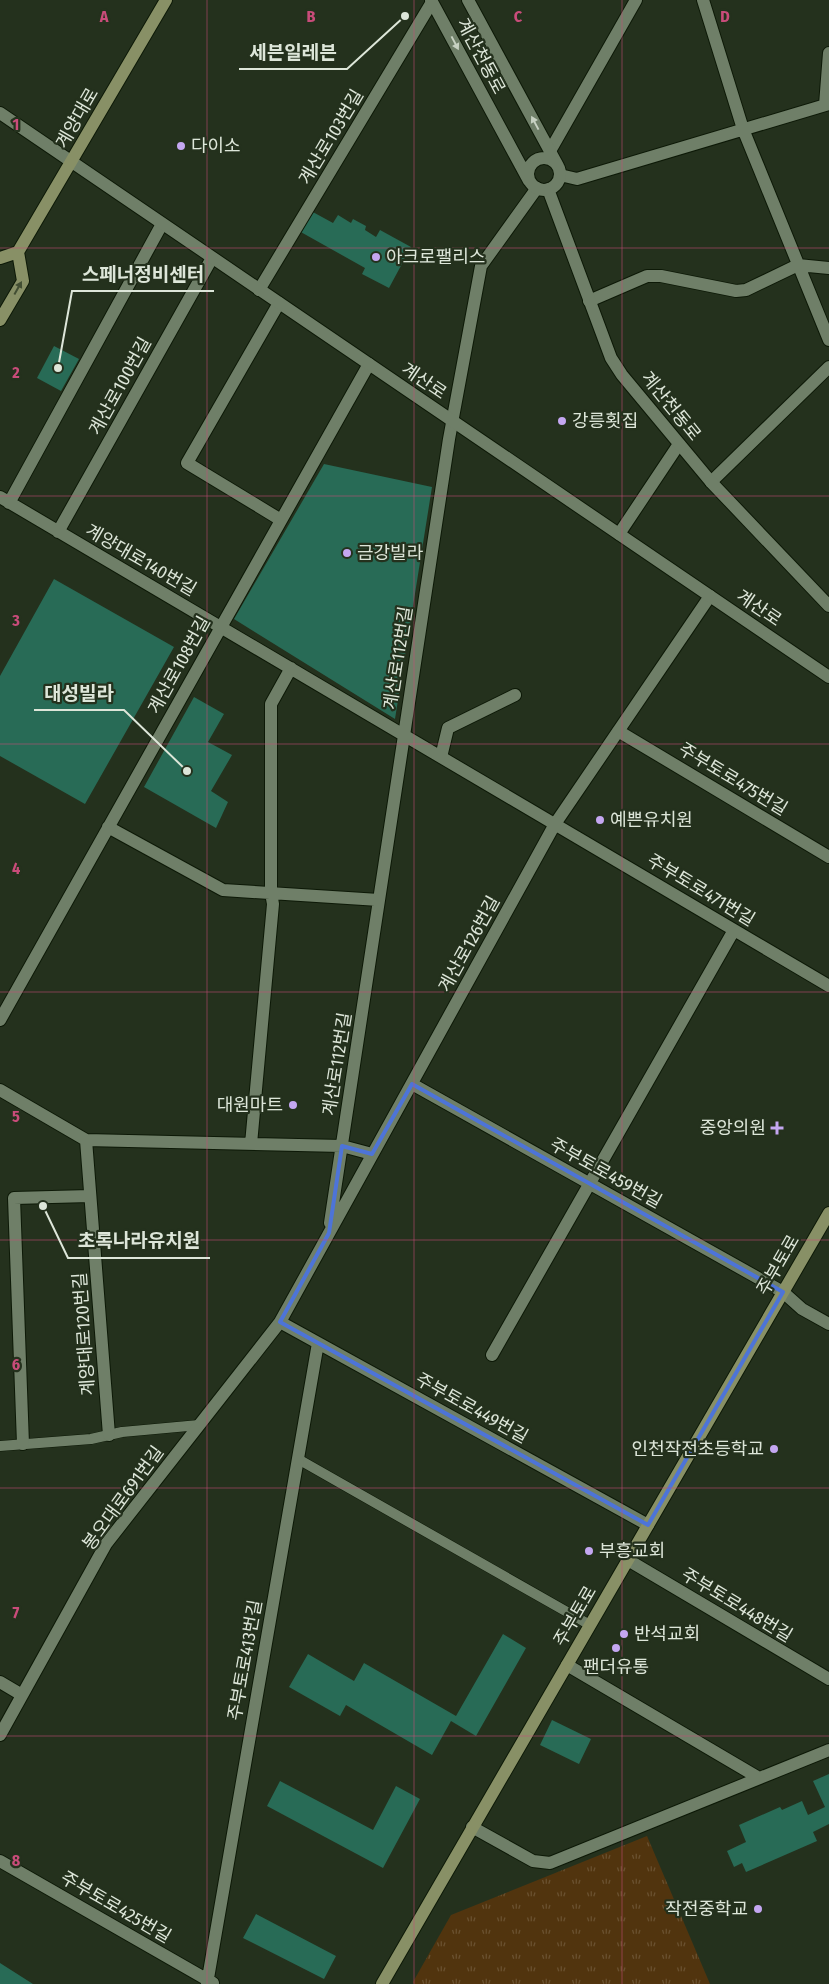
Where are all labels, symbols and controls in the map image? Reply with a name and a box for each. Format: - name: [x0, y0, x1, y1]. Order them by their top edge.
- text: A: [99, 7, 109, 26]
- text: B: [307, 7, 316, 26]
- text: C: [514, 7, 523, 26]
- text: D: [720, 7, 730, 26]
- street label: 계산천동로: [452, 14, 510, 98]
- callout: 세븐일레븐: [239, 35, 347, 69]
- one-way arrow: [450, 36, 459, 50]
- text: 세븐일레븐: [249, 41, 337, 64]
- street label: 계양대로: [51, 84, 103, 152]
- street label: 계산로103번길: [294, 85, 368, 189]
- text: 1: [13, 115, 19, 134]
- one-way arrow: [531, 116, 539, 130]
- place label: 다이소: [191, 135, 241, 157]
- marker: 다이소: [175, 140, 187, 152]
- place label: 아크로팰리스: [386, 246, 485, 268]
- marker: 아크로팰리스: [370, 251, 382, 263]
- callout: 스페너정비센터: [72, 257, 214, 291]
- text: 스페너정비센터: [82, 263, 204, 286]
- one-way arrow: [14, 280, 22, 295]
- street label: 계산로100번길: [84, 333, 156, 439]
- street label: 계산로: [397, 358, 451, 404]
- text: 2: [11, 363, 20, 382]
- street label: 계산천동로: [636, 367, 706, 445]
- place label: 강릉횟집: [572, 410, 638, 432]
- marker: 강릉횟집: [556, 415, 568, 427]
- street label: 계양대로140번길: [82, 519, 200, 601]
- place label: 금강빌라: [357, 542, 424, 564]
- marker: 금강빌라: [341, 547, 353, 559]
- street label: 계산로: [732, 585, 786, 631]
- street label: 계산로112번길: [379, 605, 417, 711]
- text: 3: [11, 611, 20, 630]
- street label: 계산로108번길: [143, 612, 215, 718]
- callout: 대성빌라: [34, 676, 124, 710]
- text: 대성빌라: [44, 682, 114, 705]
- street label: 주부토로475번길: [675, 738, 791, 820]
- place label: 예쁜유치원: [610, 809, 693, 831]
- marker: 예쁜유치원: [594, 814, 606, 826]
- street label: 주부토로471번길: [643, 849, 759, 931]
- text: 4: [12, 859, 20, 878]
- street label: 계산로126번길: [434, 892, 504, 996]
- street label: 계산로112번길: [318, 1011, 356, 1117]
- place label: 대원마트: [217, 1094, 283, 1116]
- marker: 대원마트: [287, 1099, 299, 1111]
- text: 5: [12, 1107, 20, 1126]
- place label: 중앙의원: [700, 1117, 766, 1139]
- marker: 중앙의원: [770, 1121, 784, 1135]
- street label: 주부토로459번길: [546, 1133, 666, 1213]
- callout: 초록나라유치원: [68, 1224, 210, 1258]
- text: 초록나라유치원: [78, 1229, 200, 1252]
- street label: 주부토로: [752, 1231, 804, 1299]
- street label: 계양대로120번길: [69, 1272, 99, 1396]
- text: 6: [12, 1355, 20, 1374]
- street label: 주부토로449번길: [412, 1368, 532, 1448]
- place label: 인천작전초등학교: [632, 1438, 764, 1460]
- street label: 봉오대로691번길: [78, 1442, 168, 1554]
- marker: 인천작전초등학교: [768, 1443, 780, 1455]
- place label: 부흥교회: [599, 1540, 665, 1562]
- marker: 부흥교회: [583, 1545, 595, 1557]
- street label: 주부토로448번길: [677, 1563, 797, 1647]
- street label: 주부토로: [549, 1582, 601, 1650]
- street label: 주부토로413번길: [224, 1598, 266, 1722]
- text: 7: [13, 1603, 20, 1622]
- place label: 반석교회: [634, 1623, 700, 1645]
- marker: 반석교회: [618, 1628, 630, 1640]
- marker: 팬더유통: [610, 1642, 622, 1654]
- place label: 팬더유통: [583, 1656, 649, 1678]
- text: 8: [12, 1851, 21, 1870]
- street label: 주부토로425번길: [57, 1866, 175, 1948]
- place label: 작전중학교: [665, 1898, 748, 1920]
- marker: 작전중학교: [752, 1903, 764, 1915]

